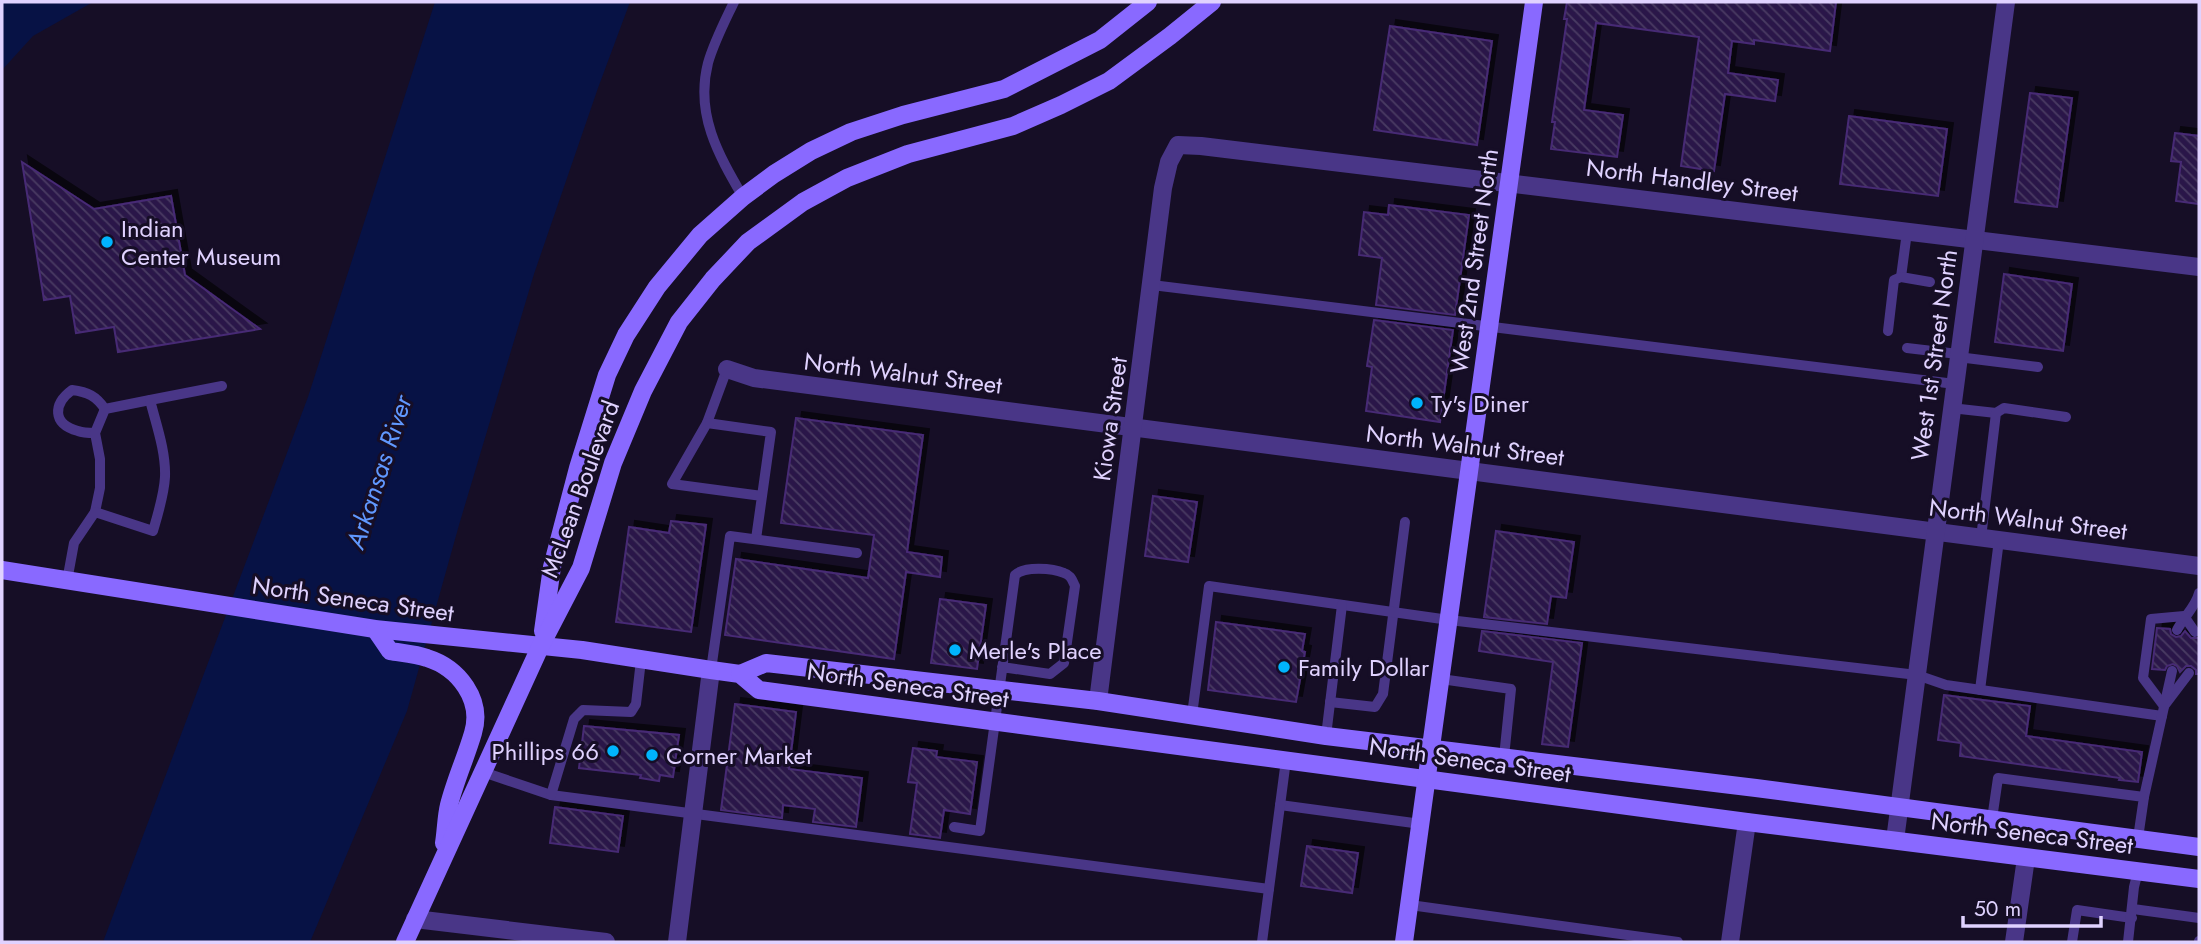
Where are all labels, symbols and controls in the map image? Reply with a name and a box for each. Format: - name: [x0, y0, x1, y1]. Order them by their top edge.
- street label: West 2nd Street North: [1441, 146, 1507, 376]
- street label: North Handley Street: [1584, 150, 1800, 210]
- place label: Indian Center Museum: [121, 211, 281, 274]
- marker: Indian Center Museum: [99, 234, 115, 250]
- street label: West 1st Street North: [1902, 247, 1966, 463]
- street label: North Walnut Street: [802, 343, 1004, 403]
- street label: Kiowa Street: [1084, 355, 1136, 483]
- place label: Ty's Diner: [1431, 386, 1530, 421]
- water label: Arkansas River: [336, 389, 422, 555]
- marker: Ty's Diner: [1409, 395, 1425, 411]
- street label: McLean Boulevard: [532, 396, 628, 582]
- street label: North Walnut Street: [1364, 415, 1566, 475]
- street label: North Walnut Street: [1927, 489, 2129, 549]
- street label: North Seneca Street: [250, 568, 456, 631]
- place label: Merle's Place: [969, 633, 1102, 668]
- marker: Merle's Place: [947, 642, 963, 658]
- place label: Family Dollar: [1298, 650, 1430, 685]
- street label: North Seneca Street: [805, 654, 1011, 717]
- marker: Family Dollar: [1276, 659, 1292, 675]
- street label: North Seneca Street: [1367, 729, 1573, 792]
- place label: Phillips 66: [492, 734, 599, 769]
- place label: Corner Market: [666, 738, 812, 773]
- marker: Phillips 66: [605, 743, 621, 759]
- marker: Corner Market: [644, 747, 660, 763]
- street label: North Seneca Street: [1929, 803, 2135, 863]
- scale bar: [1963, 884, 2101, 928]
- text: 50 m: [1974, 894, 2021, 924]

